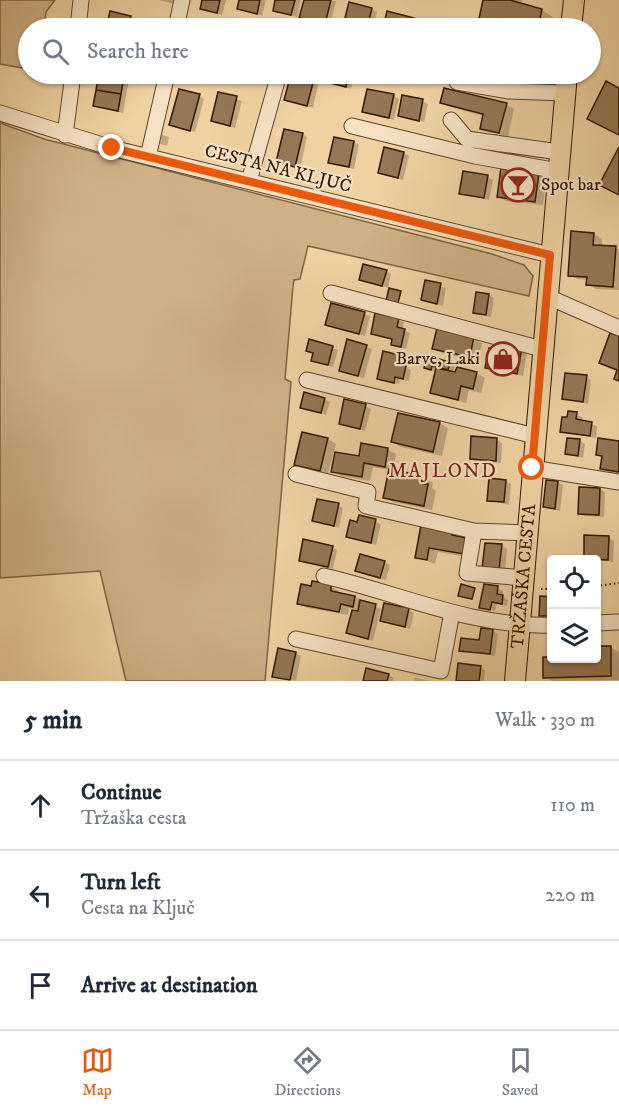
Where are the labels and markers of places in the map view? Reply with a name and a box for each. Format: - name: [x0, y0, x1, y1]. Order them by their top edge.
- bar icon: Spot bar: [500, 167, 536, 203]
- place label: Spot bar: [541, 174, 601, 196]
- shop icon: Barve, Laki: [485, 341, 521, 377]
- place label: Barve, Laki: [396, 348, 480, 370]

